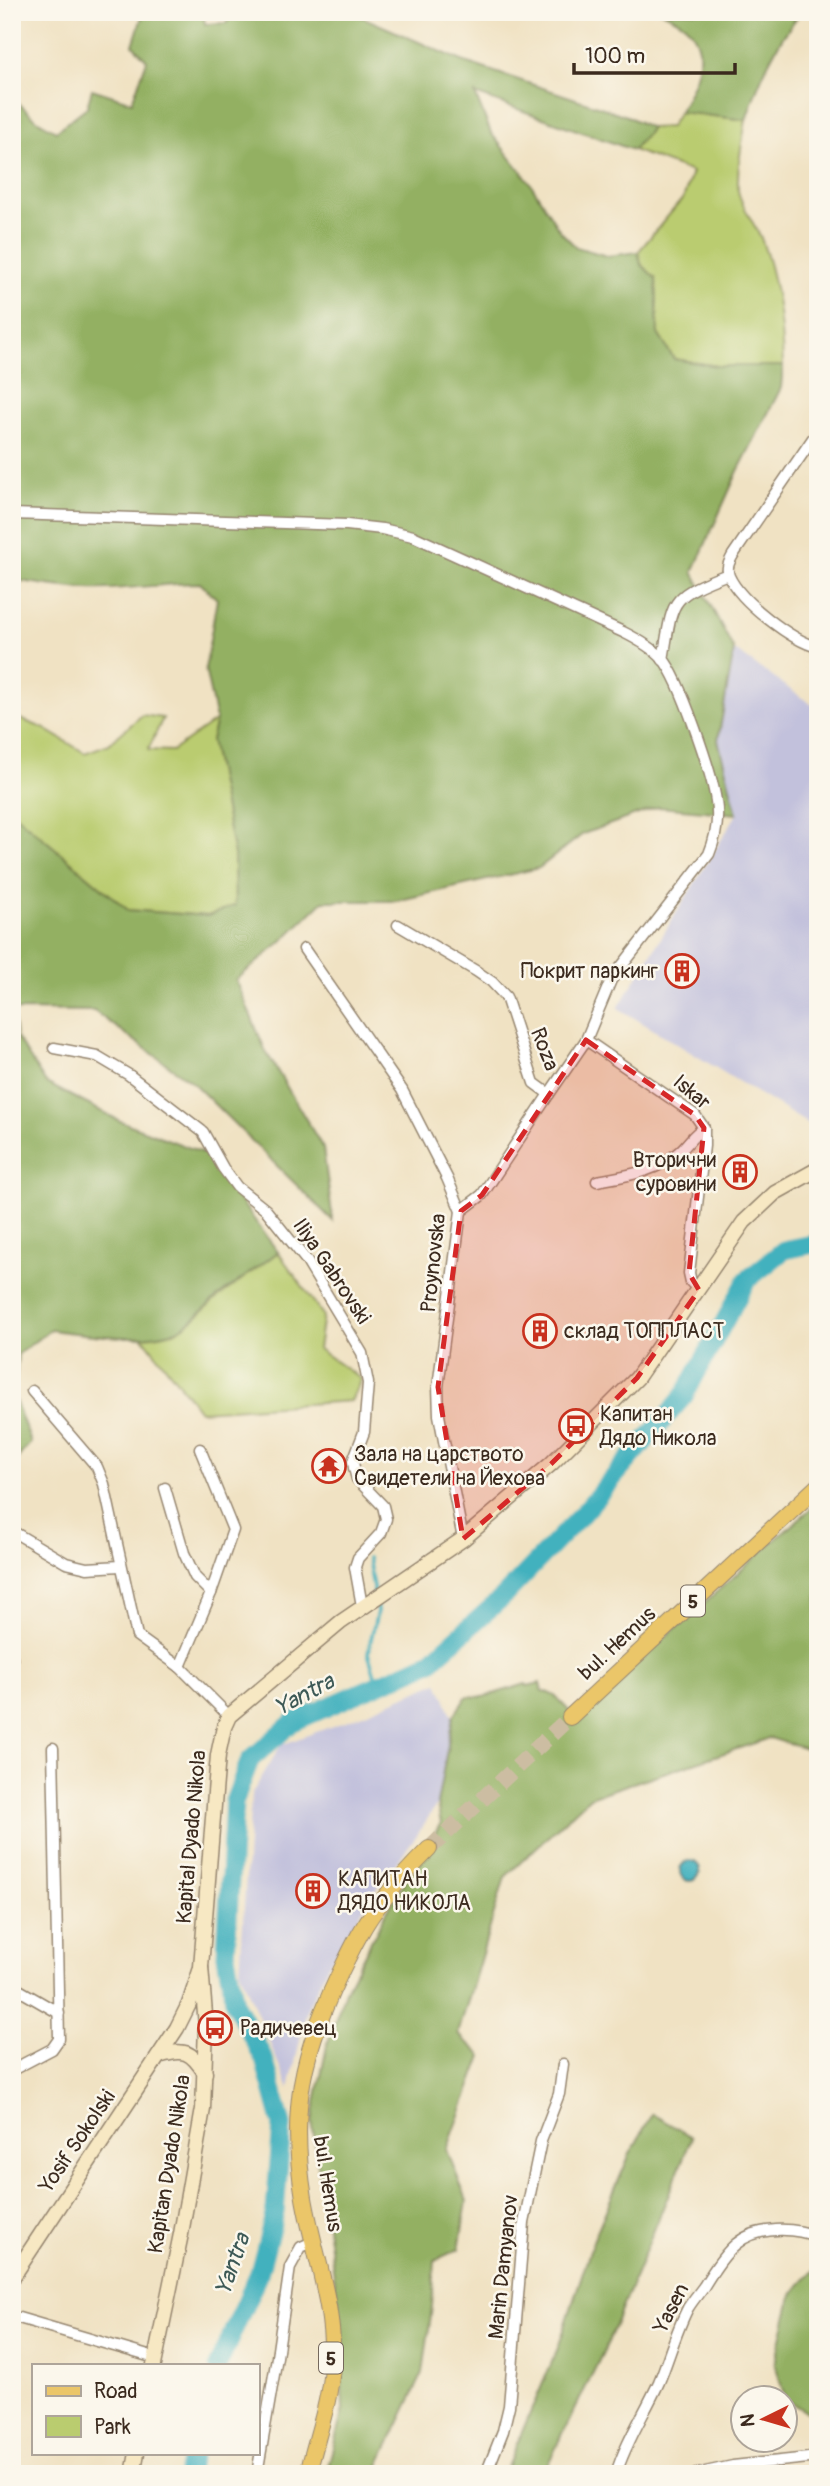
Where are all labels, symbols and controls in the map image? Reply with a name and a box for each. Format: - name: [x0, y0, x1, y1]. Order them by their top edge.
- scale bar: [574, 32, 736, 76]
- text: 100 m: [585, 43, 645, 70]
- building icon: Покрит паркинг: [663, 952, 701, 990]
- place label: Покрит паркинг: [521, 958, 658, 985]
- street label: Roza: [524, 1024, 565, 1075]
- street label: Iskar: [667, 1069, 717, 1116]
- place label: Вторични суровини: [633, 1147, 716, 1198]
- building icon: Вторични суровини: [721, 1153, 759, 1191]
- street label: Proynovska: [415, 1212, 452, 1314]
- street label: Iliya Gabrovski: [286, 1213, 377, 1329]
- building icon: склад ТОППЛАСТ: [521, 1312, 559, 1350]
- place label: склад ТОППЛАСТ: [564, 1318, 725, 1345]
- place label: Капитан Дядо Никола: [599, 1401, 716, 1452]
- bus stop icon: Капитан Дядо Никола: [557, 1407, 595, 1445]
- place label: Зала на царството Свидетели на Йехова: [354, 1441, 545, 1492]
- temple icon: Зала на царството Свидетели на Йехова: [310, 1447, 348, 1485]
- road number: 5: [681, 1586, 705, 1616]
- street label: bul. Hemus: [573, 1600, 662, 1686]
- water label: Yantra: [269, 1666, 340, 1722]
- street label: Kapital Dyado Nikola: [170, 1749, 213, 1925]
- place label: КАПИТАН ДЯДО НИКОЛА: [337, 1866, 471, 1917]
- building icon: КАПИТАН ДЯДО НИКОЛА: [294, 1872, 332, 1910]
- bus stop icon: Радичевец: [196, 2009, 234, 2047]
- place label: Радичевец: [240, 2015, 337, 2042]
- street label: Kapitan Dyado Nikola: [142, 2073, 197, 2255]
- street label: Yosif Sokolski: [33, 2085, 122, 2199]
- street label: bul. Hemus: [307, 2134, 348, 2234]
- street label: Marin Damyanov: [482, 2193, 525, 2341]
- water label: Yantra: [208, 2228, 257, 2299]
- street label: Yasen: [647, 2279, 695, 2339]
- road number: 5: [319, 2342, 343, 2374]
- legend: [32, 2364, 259, 2454]
- text: Road: [94, 2378, 138, 2405]
- north arrow: [728, 2384, 798, 2454]
- text: N: [736, 2413, 761, 2428]
- text: Park: [94, 2414, 131, 2441]

